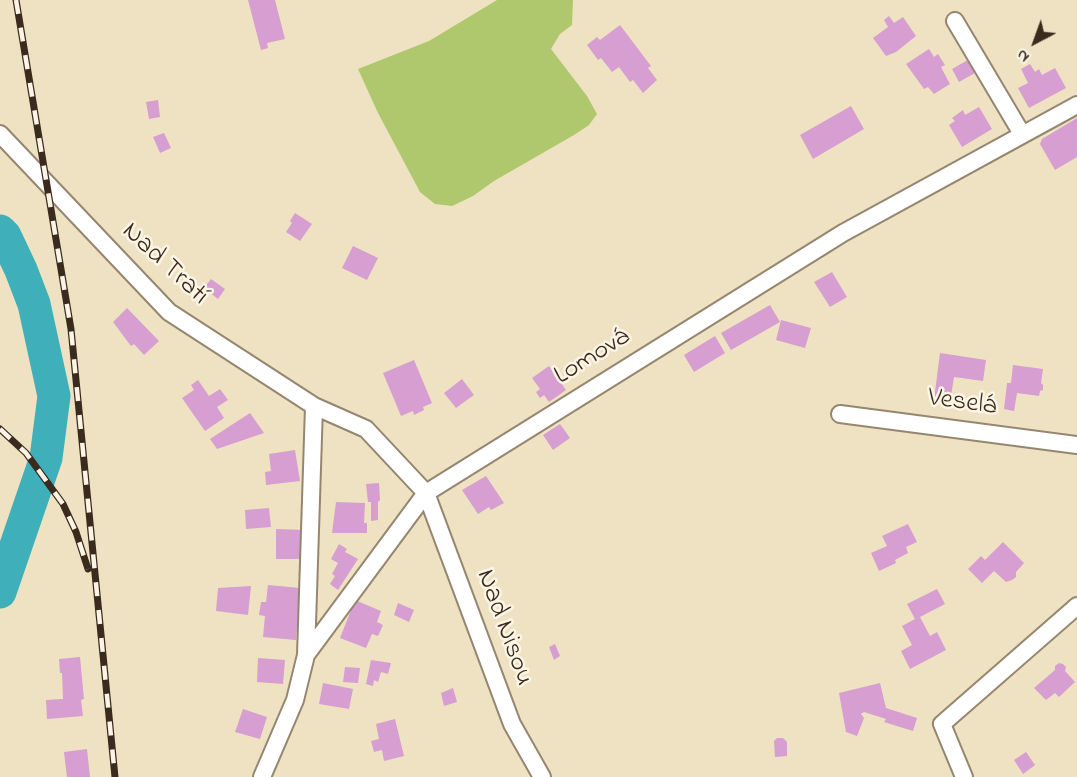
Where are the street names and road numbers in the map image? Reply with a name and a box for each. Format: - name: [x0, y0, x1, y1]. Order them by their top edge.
- street label: Nad Tratí: [114, 217, 214, 313]
- street label: Lomová: [549, 322, 637, 394]
- street label: Veselá: [926, 383, 998, 425]
- street label: Nad Nisou: [467, 566, 539, 690]

